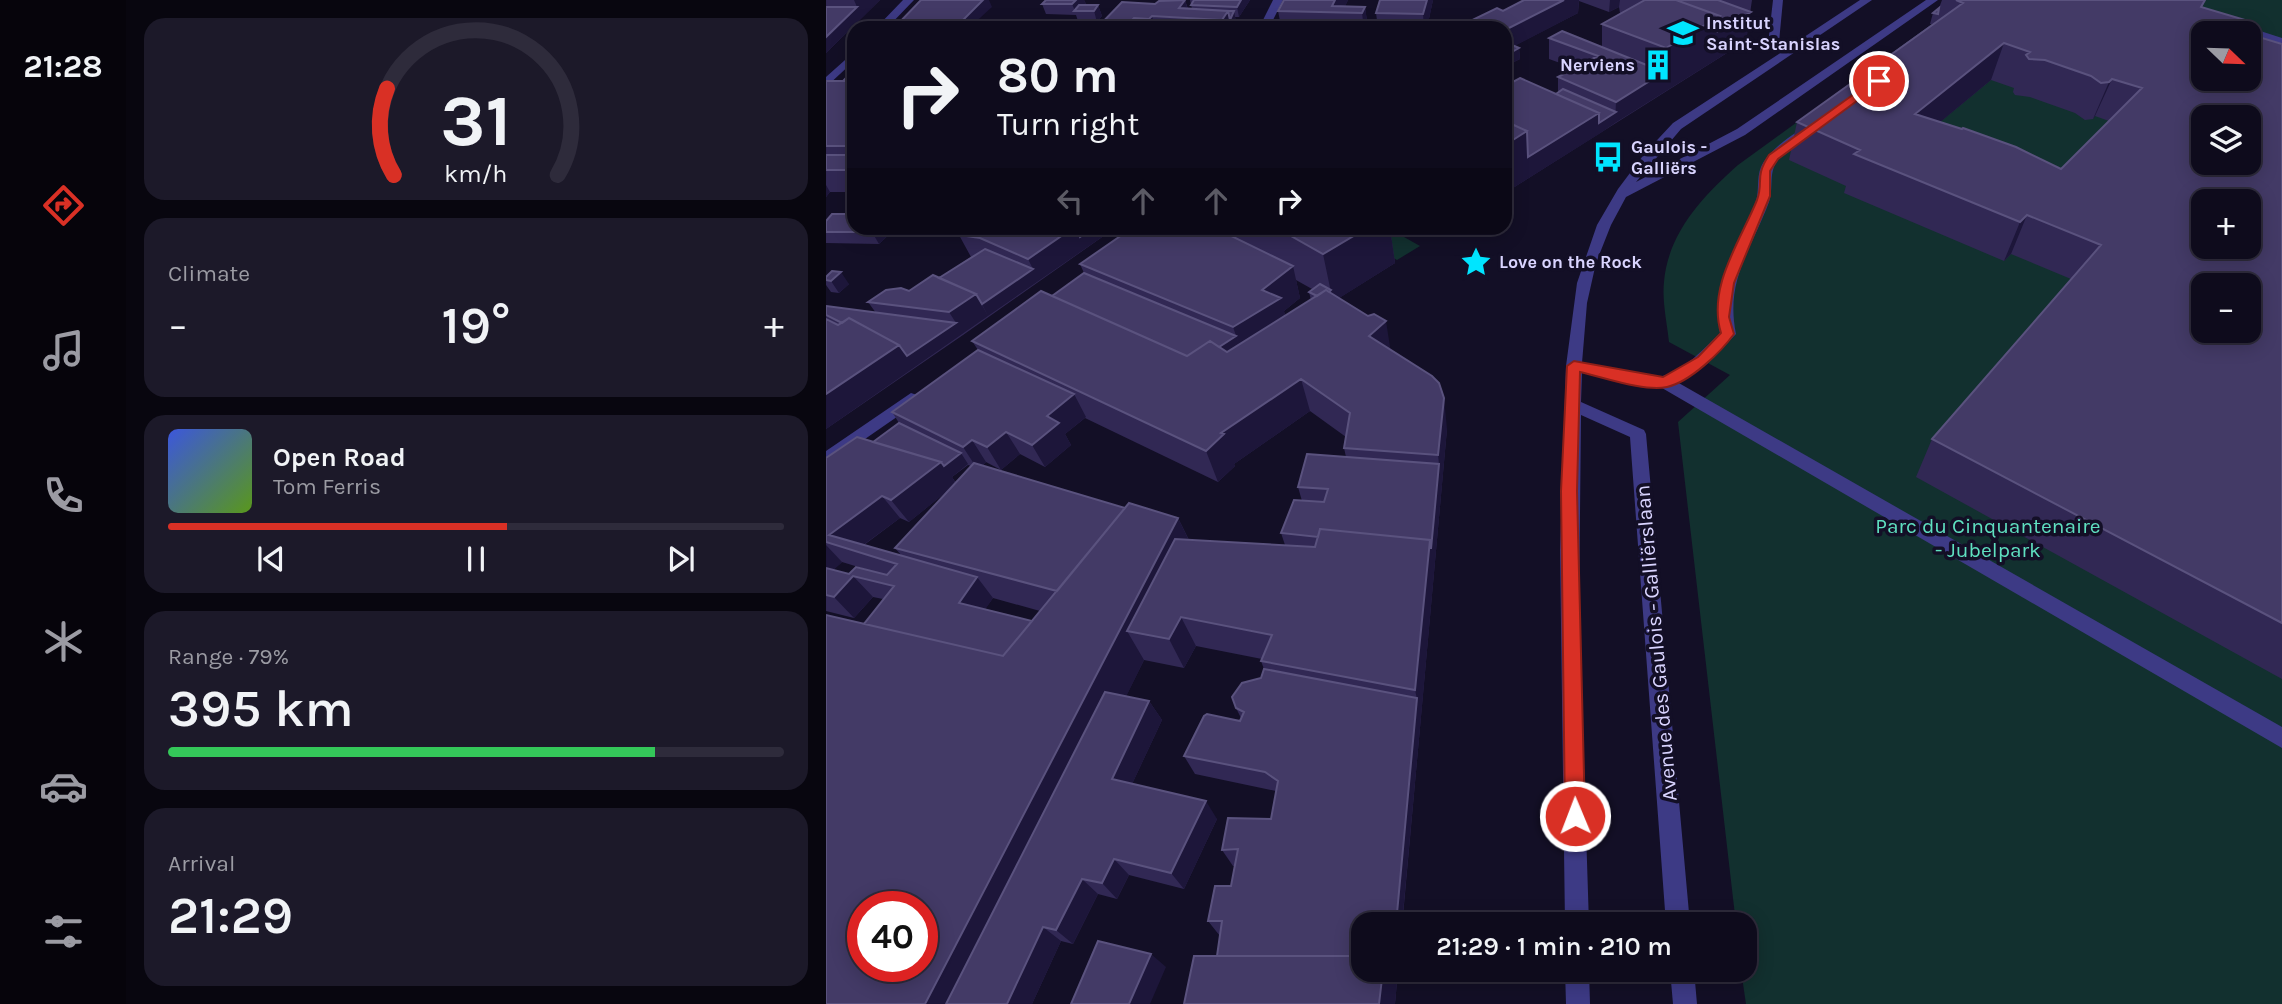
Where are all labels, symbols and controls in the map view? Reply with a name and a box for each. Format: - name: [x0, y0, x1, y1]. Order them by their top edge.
- place label: Institut Saint-Stanislas: [1706, 12, 1840, 55]
- school or university icon: Institut Saint-Stanislas: [1666, 16, 1700, 50]
- north arrow: [2191, 21, 2261, 91]
- map controls: [2191, 21, 2261, 343]
- text: 80 m: [997, 47, 1119, 104]
- text: 21:28: [23, 48, 103, 85]
- building icon: Nerviens: [1641, 48, 1675, 82]
- icon: right: [882, 49, 973, 140]
- pin: [1849, 51, 1909, 111]
- place label: Nerviens: [1560, 54, 1635, 76]
- icon: arrive: [1860, 62, 1898, 100]
- text: 31: [440, 78, 512, 163]
- button: layers: [2191, 105, 2261, 175]
- text: Turn right: [997, 106, 1139, 143]
- place label: Gaulois - Galliërs: [1631, 136, 1707, 179]
- bus stop icon: Gaulois - Galliërs: [1591, 140, 1625, 174]
- text: km/h: [444, 159, 508, 188]
- icon: directions: [39, 181, 88, 230]
- icon: left: [1051, 182, 1089, 220]
- icon: ahead: [1124, 182, 1162, 220]
- icon: ahead: [1197, 182, 1235, 220]
- icon: right: [1270, 182, 1308, 220]
- button: +: [2191, 189, 2261, 259]
- place icon: Love on the Rock: [1459, 245, 1493, 279]
- place label: Love on the Rock: [1499, 251, 1642, 273]
- text: Climate: [168, 260, 250, 287]
- button: −: [2191, 273, 2261, 343]
- text: 19°: [442, 295, 510, 356]
- text: −: [168, 303, 188, 348]
- text: +: [764, 303, 784, 348]
- icon: music: [39, 326, 88, 375]
- text: Open Road: [273, 442, 406, 473]
- icon: phone: [39, 471, 88, 520]
- text: Tom Ferris: [273, 473, 381, 500]
- street label: Avenue des Gaulois - Galliërslaan: [1630, 484, 1682, 802]
- park label: Parc du Cinquantenaire - Jubelpark: [1875, 514, 2101, 562]
- icon: previous: [252, 540, 290, 578]
- icon: pause: [457, 540, 495, 578]
- icon: next: [662, 540, 700, 578]
- icon: climate: [39, 617, 88, 666]
- text: Range · 79%: [168, 643, 289, 670]
- text: 395 km: [168, 678, 354, 739]
- icon: car: [39, 762, 88, 811]
- position arrow: [1538, 779, 1612, 853]
- text: Arrival: [168, 850, 235, 877]
- text: 21:29: [168, 885, 293, 946]
- speed limit sign: 40: [847, 891, 938, 982]
- icon: filters: [39, 907, 88, 956]
- text: 21:29 · 1 min · 210 m: [1436, 931, 1672, 962]

